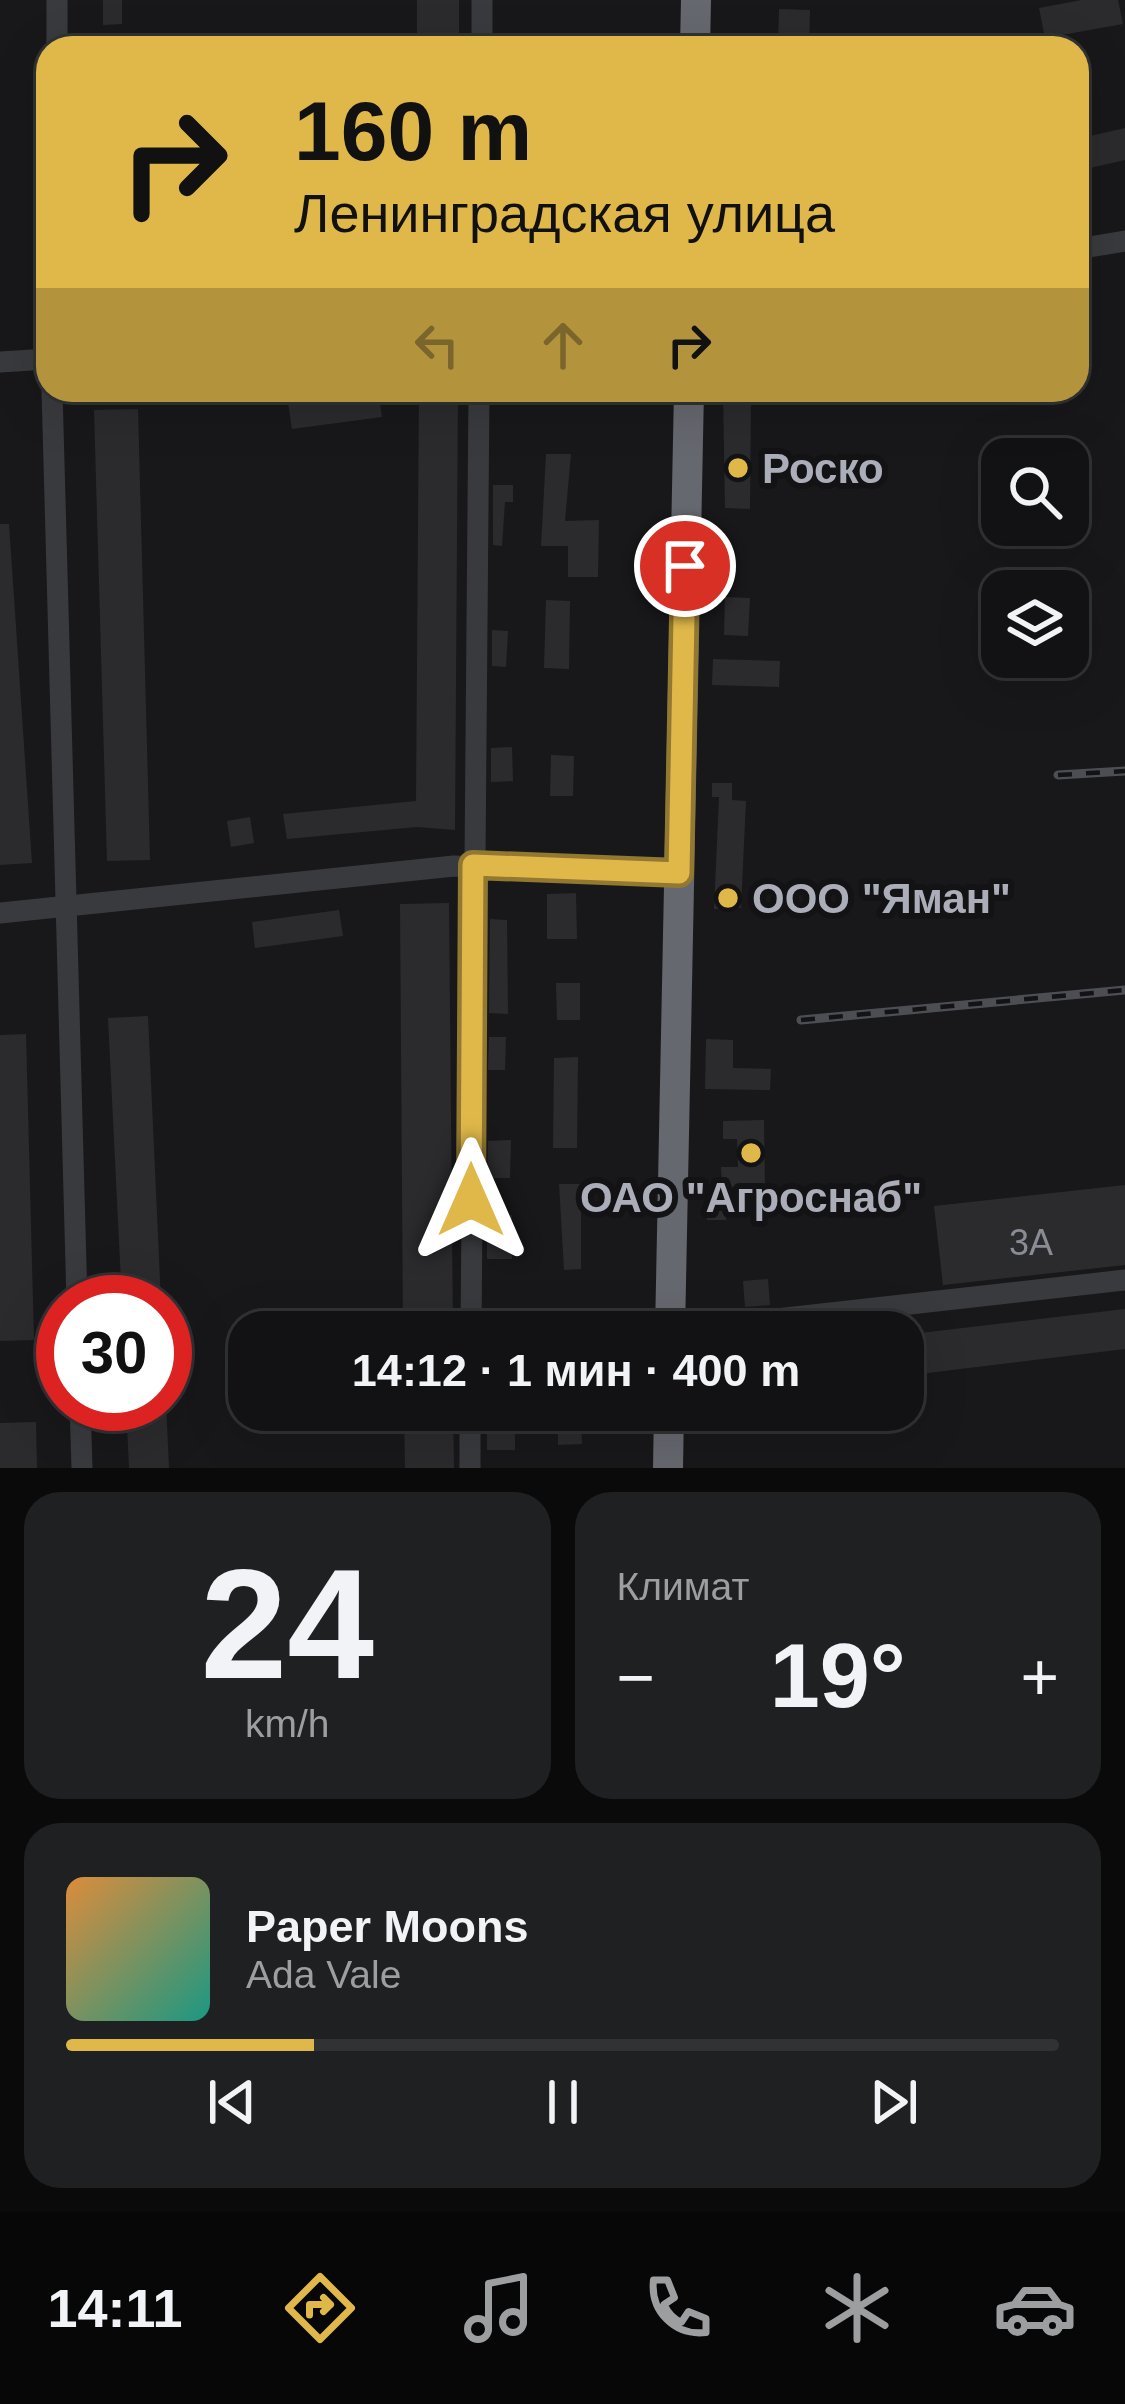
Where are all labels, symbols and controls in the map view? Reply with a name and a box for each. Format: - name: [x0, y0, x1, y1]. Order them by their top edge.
- icon: right: [96, 84, 252, 240]
- text: 160 m: [294, 84, 532, 178]
- text: Ленинградская улица: [294, 183, 835, 243]
- icon: left: [404, 312, 470, 378]
- icon: ahead: [530, 312, 596, 378]
- icon: right: [656, 312, 722, 378]
- map controls: [981, 438, 1089, 678]
- button: search: [981, 438, 1089, 546]
- place label: Роско: [762, 445, 884, 492]
- marker: Роско: [725, 455, 751, 481]
- pin: [634, 515, 736, 617]
- icon: arrive: [652, 533, 718, 599]
- button: layers: [981, 570, 1089, 678]
- place label: ООО "Яман": [752, 875, 1011, 922]
- marker: ООО "Яман": [715, 885, 741, 911]
- position arrow: [408, 1137, 534, 1263]
- marker: ОАО "Агроснаб": [738, 1140, 764, 1166]
- place label: ОАО "Агроснаб": [580, 1174, 922, 1221]
- house number: 3А: [1009, 1222, 1053, 1263]
- speed limit sign: 30: [36, 1275, 192, 1431]
- text: 14:12 · 1 мин · 400 m: [352, 1345, 800, 1396]
- text: 24: [200, 1537, 374, 1711]
- text: Климат: [617, 1565, 749, 1608]
- text: 19°: [770, 1626, 906, 1726]
- text: −: [617, 1640, 655, 1714]
- text: +: [1020, 1640, 1059, 1714]
- text: km/h: [245, 1702, 330, 1745]
- text: Paper Moons: [246, 1901, 529, 1952]
- text: Ada Vale: [246, 1953, 401, 1996]
- icon: previous: [199, 2069, 265, 2135]
- icon: pause: [530, 2069, 596, 2135]
- icon: next: [861, 2069, 927, 2135]
- icon: directions: [278, 2266, 362, 2350]
- icon: music: [457, 2266, 541, 2350]
- icon: phone: [636, 2266, 720, 2350]
- icon: climate: [815, 2266, 899, 2350]
- icon: car: [993, 2266, 1077, 2350]
- text: 14:11: [47, 2278, 183, 2338]

